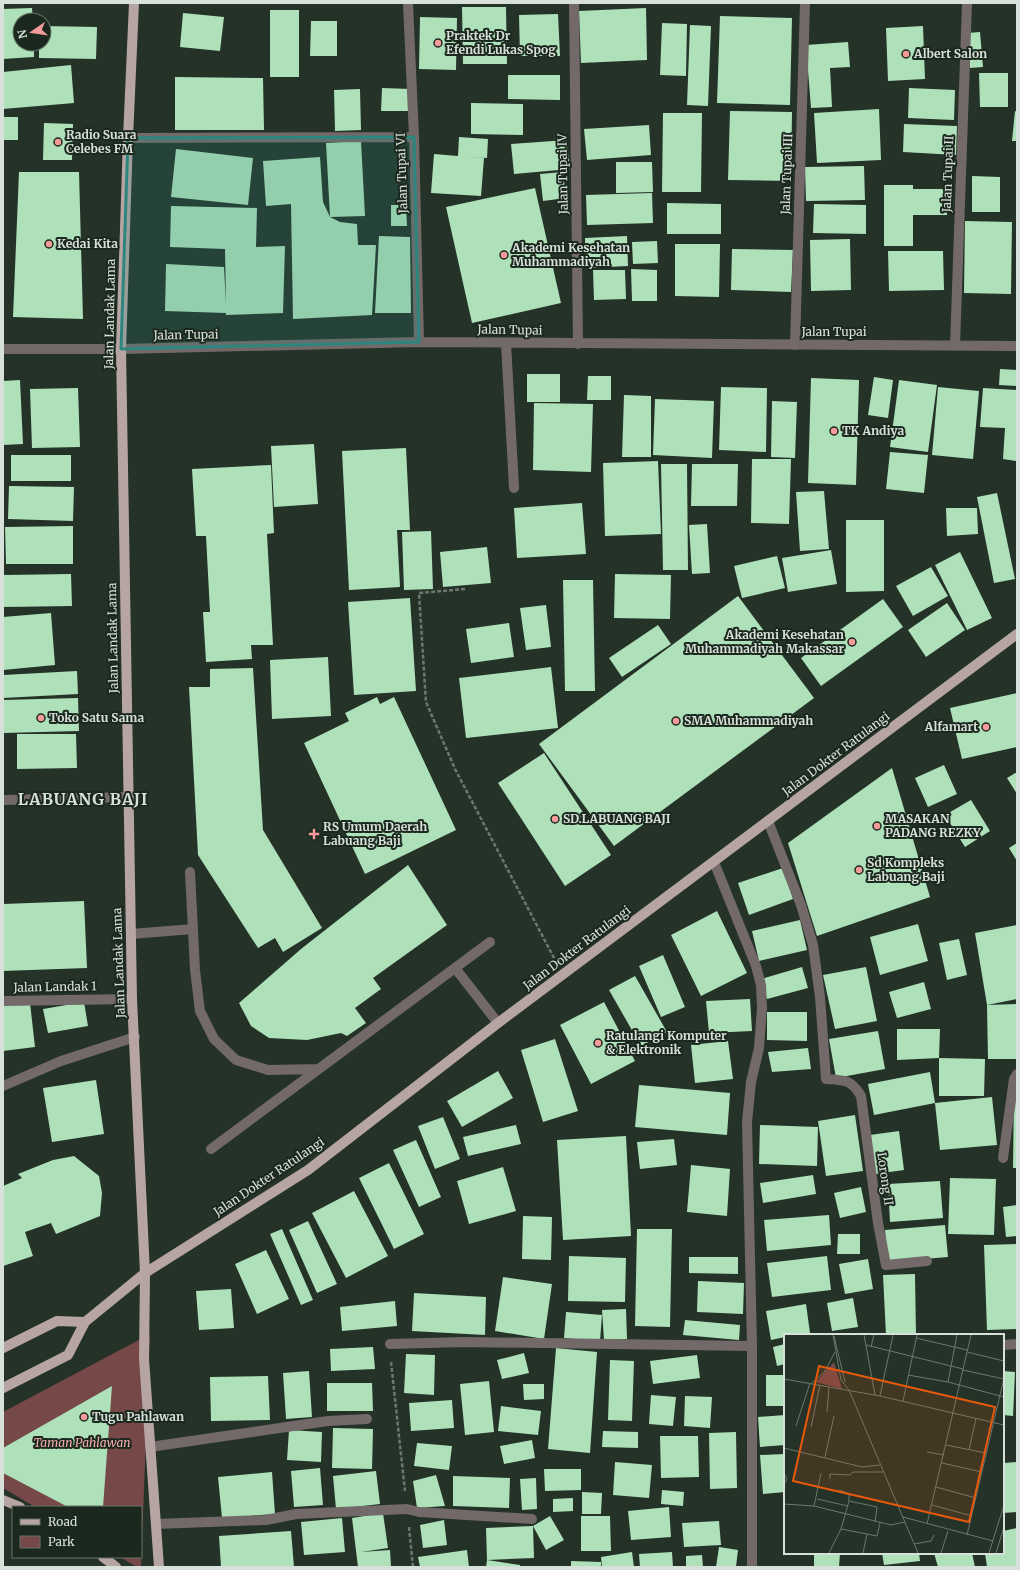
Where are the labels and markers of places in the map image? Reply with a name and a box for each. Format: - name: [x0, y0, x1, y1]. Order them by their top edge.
- place label: Praktek Dr Efendi Lukas Spog: [446, 28, 556, 57]
- marker: Praktek Dr Efendi Lukas Spog: [433, 38, 443, 48]
- place label: Albert Salon: [913, 46, 987, 61]
- marker: Albert Salon: [901, 49, 911, 59]
- place label: Radio Suara Celebes FM: [66, 127, 137, 156]
- marker: Radio Suara Celebes FM: [53, 137, 63, 147]
- place label: Kedai Kita: [57, 236, 118, 251]
- marker: Kedai Kita: [44, 239, 54, 249]
- place label: Akademi Kesehatan Muhammadiyah: [511, 240, 630, 269]
- marker: Akademi Kesehatan Muhammadiyah: [499, 250, 509, 260]
- place label: TK Andiya: [842, 423, 904, 438]
- marker: TK Andiya: [829, 426, 839, 436]
- place label: Akademi Kesehatan Muhammadiyah Makassar: [685, 627, 844, 656]
- marker: Akademi Kesehatan Muhammadiyah Makassar: [847, 637, 857, 647]
- place label: Toko Satu Sama: [49, 710, 144, 725]
- marker: Toko Satu Sama: [36, 713, 46, 723]
- place label: SMA Muhammadiyah: [684, 713, 813, 728]
- marker: SMA Muhammadiyah: [671, 716, 681, 726]
- place label: Alfamart: [924, 719, 978, 734]
- marker: Alfamart: [981, 722, 991, 732]
- place label: SD.LABUANG BAJI: [563, 811, 671, 826]
- place label: MASAKAN PADANG REZKY: [885, 811, 982, 840]
- marker: SD.LABUANG BAJI: [550, 814, 560, 824]
- place label: RS Umum Daerah Labuang Baji: [323, 819, 427, 848]
- marker: MASAKAN PADANG REZKY: [872, 821, 882, 831]
- marker: RS Umum Daerah Labuang Baji: [308, 828, 320, 840]
- place label: Sd Kompleks Labuang Baji: [867, 855, 945, 884]
- marker: Sd Kompleks Labuang Baji: [854, 865, 864, 875]
- place label: Ratulangi Komputer & Elektronik: [606, 1028, 727, 1057]
- marker: Ratulangi Komputer & Elektronik: [593, 1038, 603, 1048]
- place label: Tugu Pahlawan: [92, 1409, 184, 1424]
- marker: Tugu Pahlawan: [79, 1412, 89, 1422]

